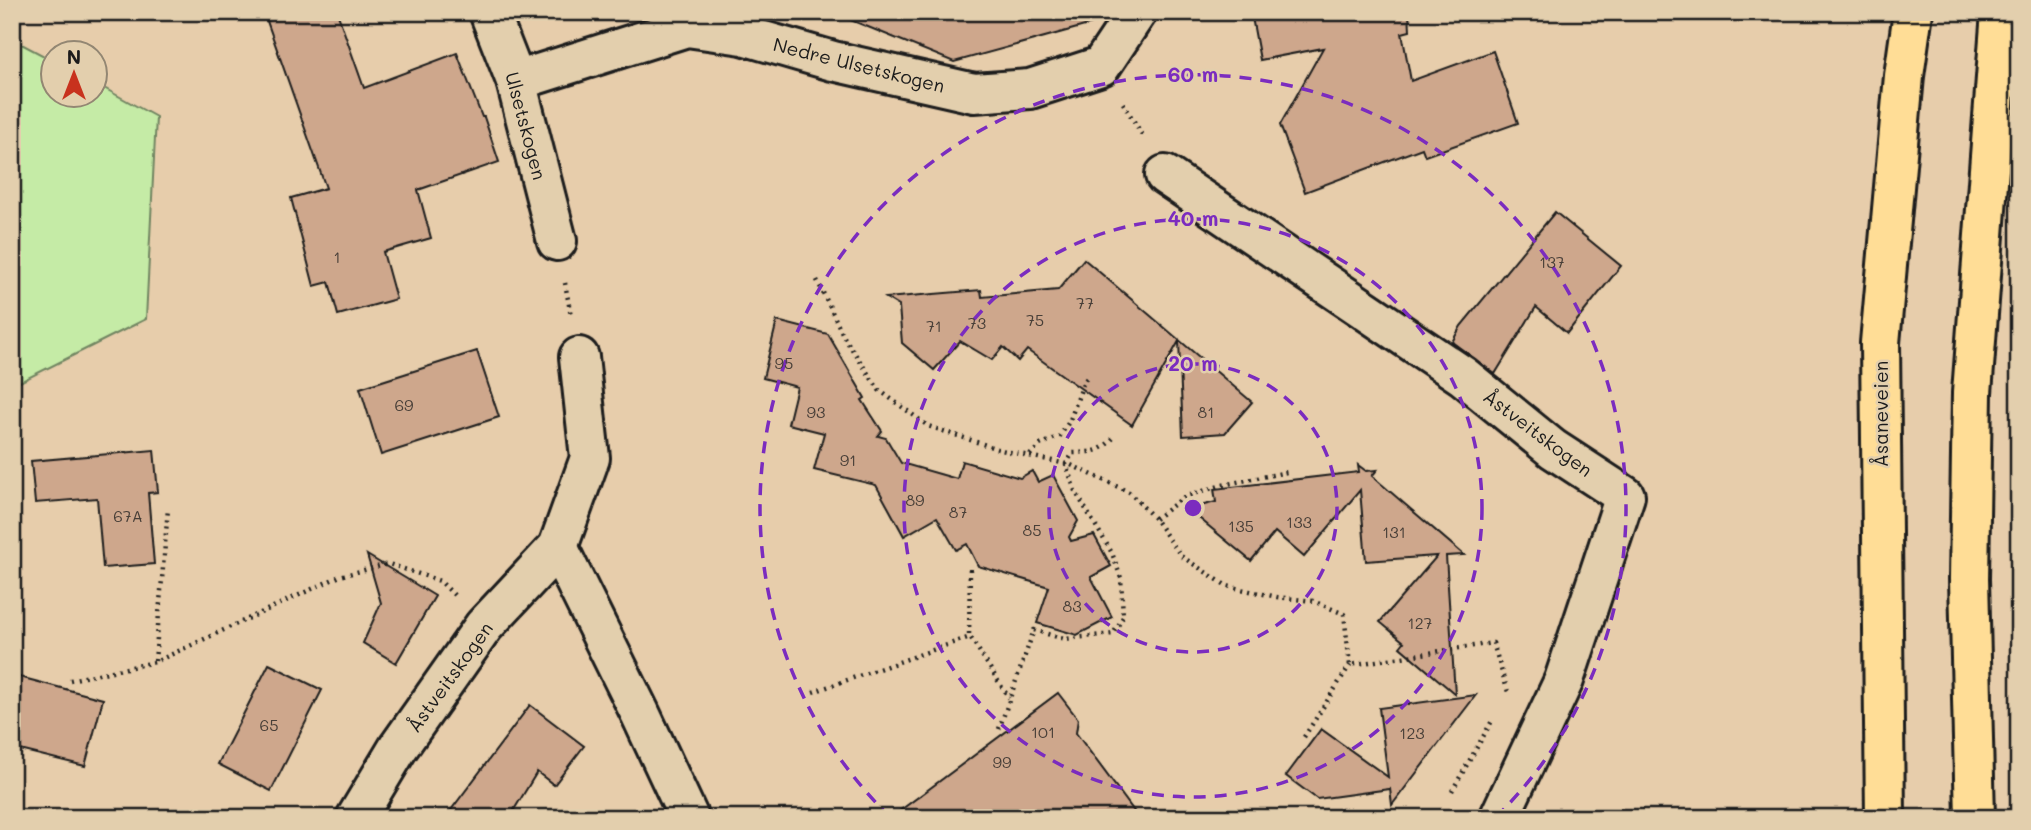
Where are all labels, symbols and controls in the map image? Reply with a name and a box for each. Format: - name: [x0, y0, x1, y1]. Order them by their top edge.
- street label: Nedre Ulsetskogen: [771, 31, 947, 98]
- north arrow: [38, 38, 108, 108]
- text: N: [67, 44, 81, 69]
- text: 60 m: [1168, 60, 1218, 87]
- street label: Ulsetskogen: [500, 69, 553, 183]
- text: 40 m: [1167, 204, 1219, 231]
- house number: 1: [333, 246, 341, 267]
- house number: 137: [1539, 251, 1565, 272]
- house number: 77: [1076, 292, 1094, 313]
- house number: 75: [1026, 309, 1044, 330]
- house number: 73: [968, 312, 986, 333]
- house number: 71: [926, 315, 942, 336]
- text: 20 m: [1168, 349, 1218, 376]
- house number: 95: [775, 352, 793, 373]
- street label: Åsaneveien: [1868, 361, 1893, 467]
- street label: Åstveitskogen: [1479, 383, 1598, 482]
- house number: 69: [394, 394, 414, 415]
- house number: 93: [807, 401, 825, 422]
- house number: 81: [1198, 401, 1214, 422]
- house number: 91: [840, 449, 856, 470]
- house number: 89: [905, 489, 925, 510]
- centre of rings: [1181, 496, 1205, 520]
- house number: 87: [949, 501, 967, 522]
- house number: 67A: [113, 505, 143, 526]
- house number: 133: [1286, 511, 1312, 532]
- house number: 135: [1228, 515, 1254, 536]
- house number: 85: [1022, 519, 1042, 540]
- house number: 131: [1382, 521, 1406, 542]
- house number: 83: [1062, 595, 1082, 616]
- house number: 127: [1408, 612, 1433, 633]
- street label: Åstveitskogen: [401, 617, 498, 737]
- house number: 65: [260, 714, 279, 735]
- house number: 101: [1031, 721, 1055, 742]
- house number: 123: [1399, 722, 1425, 743]
- house number: 99: [993, 751, 1011, 772]

